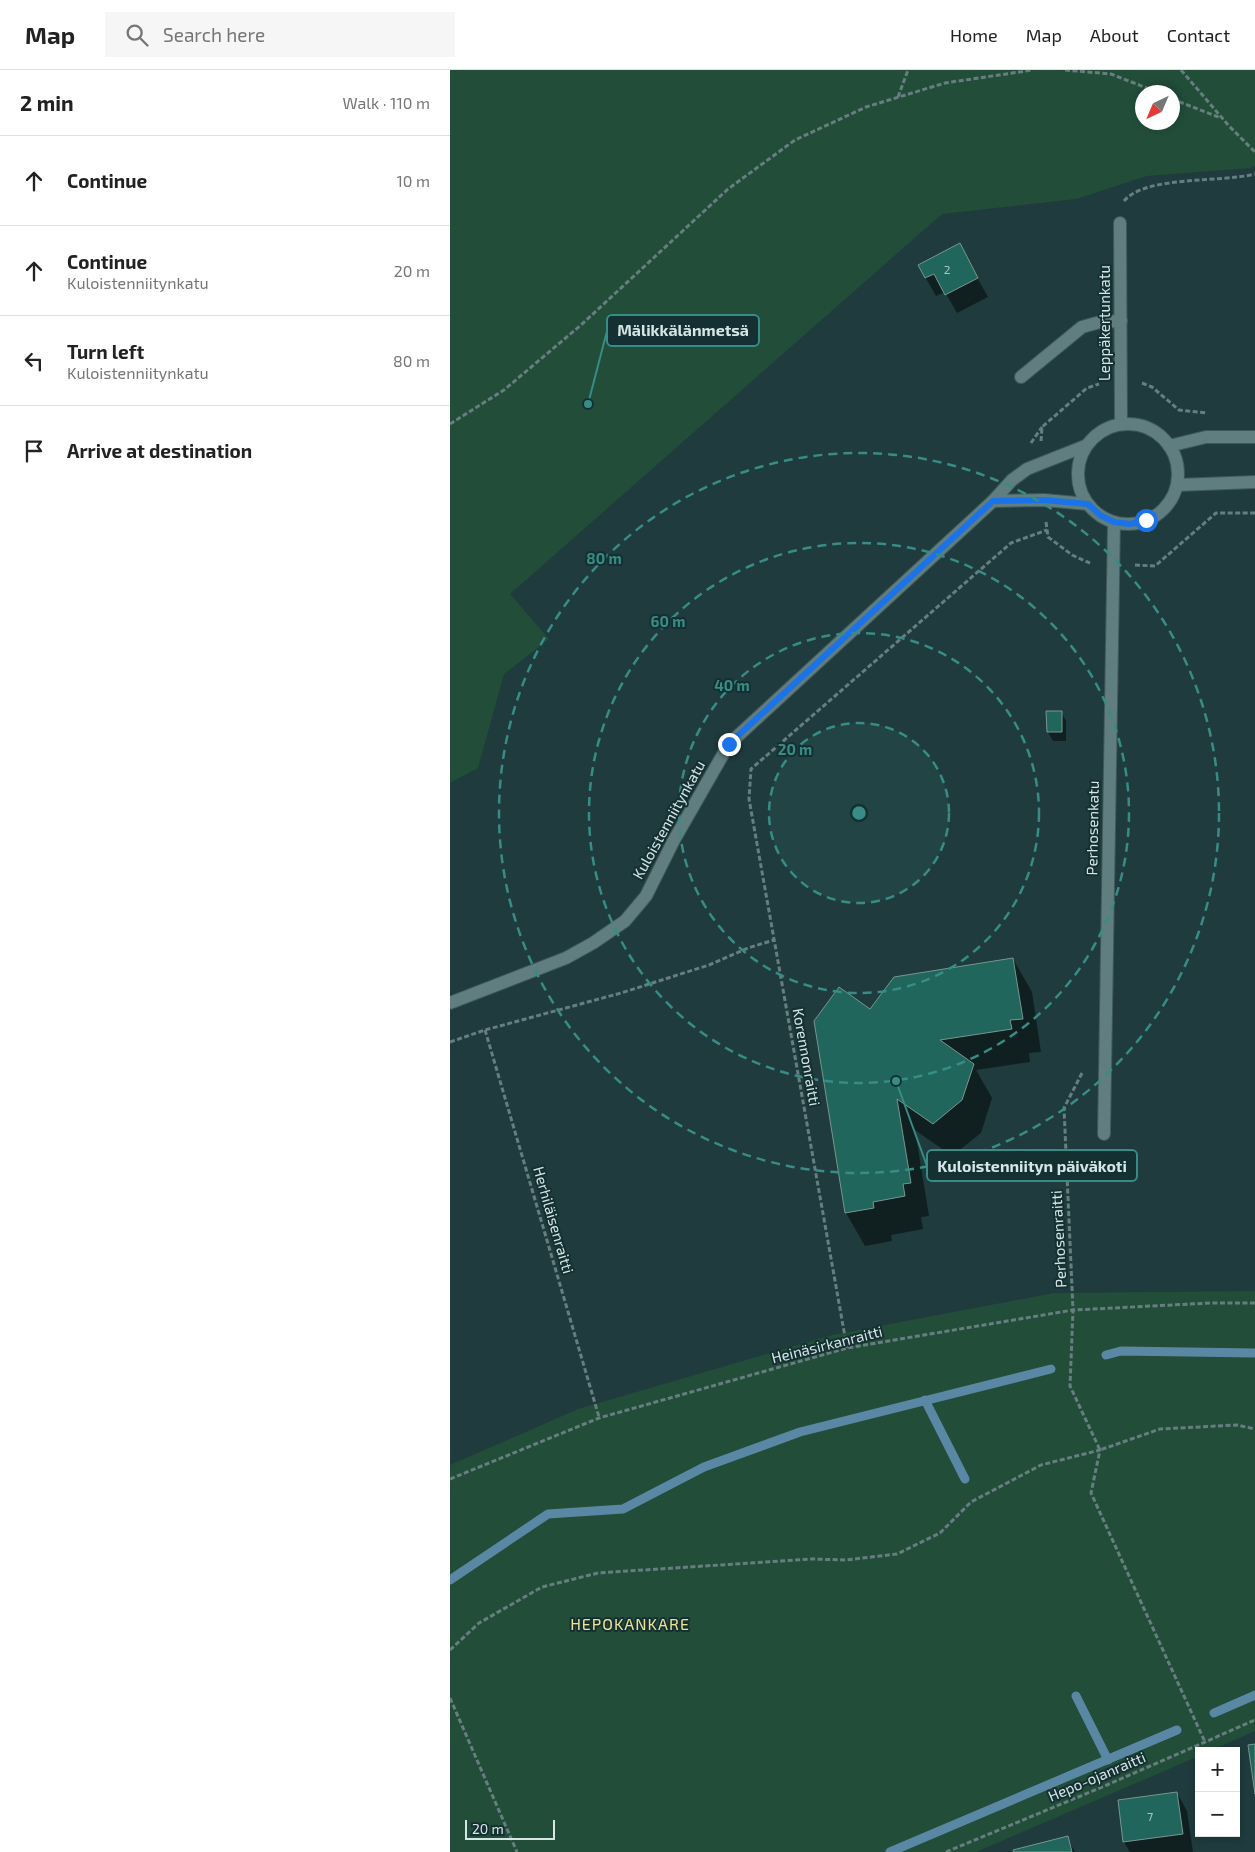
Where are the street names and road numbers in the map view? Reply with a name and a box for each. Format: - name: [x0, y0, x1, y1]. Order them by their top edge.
- street label: Leppäkertunkatu: [1095, 265, 1113, 381]
- street label: Kuloistenniitynkatu: [628, 757, 708, 882]
- street label: Perhosenkatu: [1082, 781, 1102, 875]
- street label: Korennonraitti: [790, 1007, 824, 1107]
- street label: Herhiläisenraitti: [530, 1164, 578, 1275]
- street label: Perhosenraitti: [1046, 1190, 1070, 1288]
- street label: Heinäsirkanraitti: [769, 1322, 884, 1367]
- street label: Hepo-ojanraitti: [1045, 1747, 1149, 1806]

